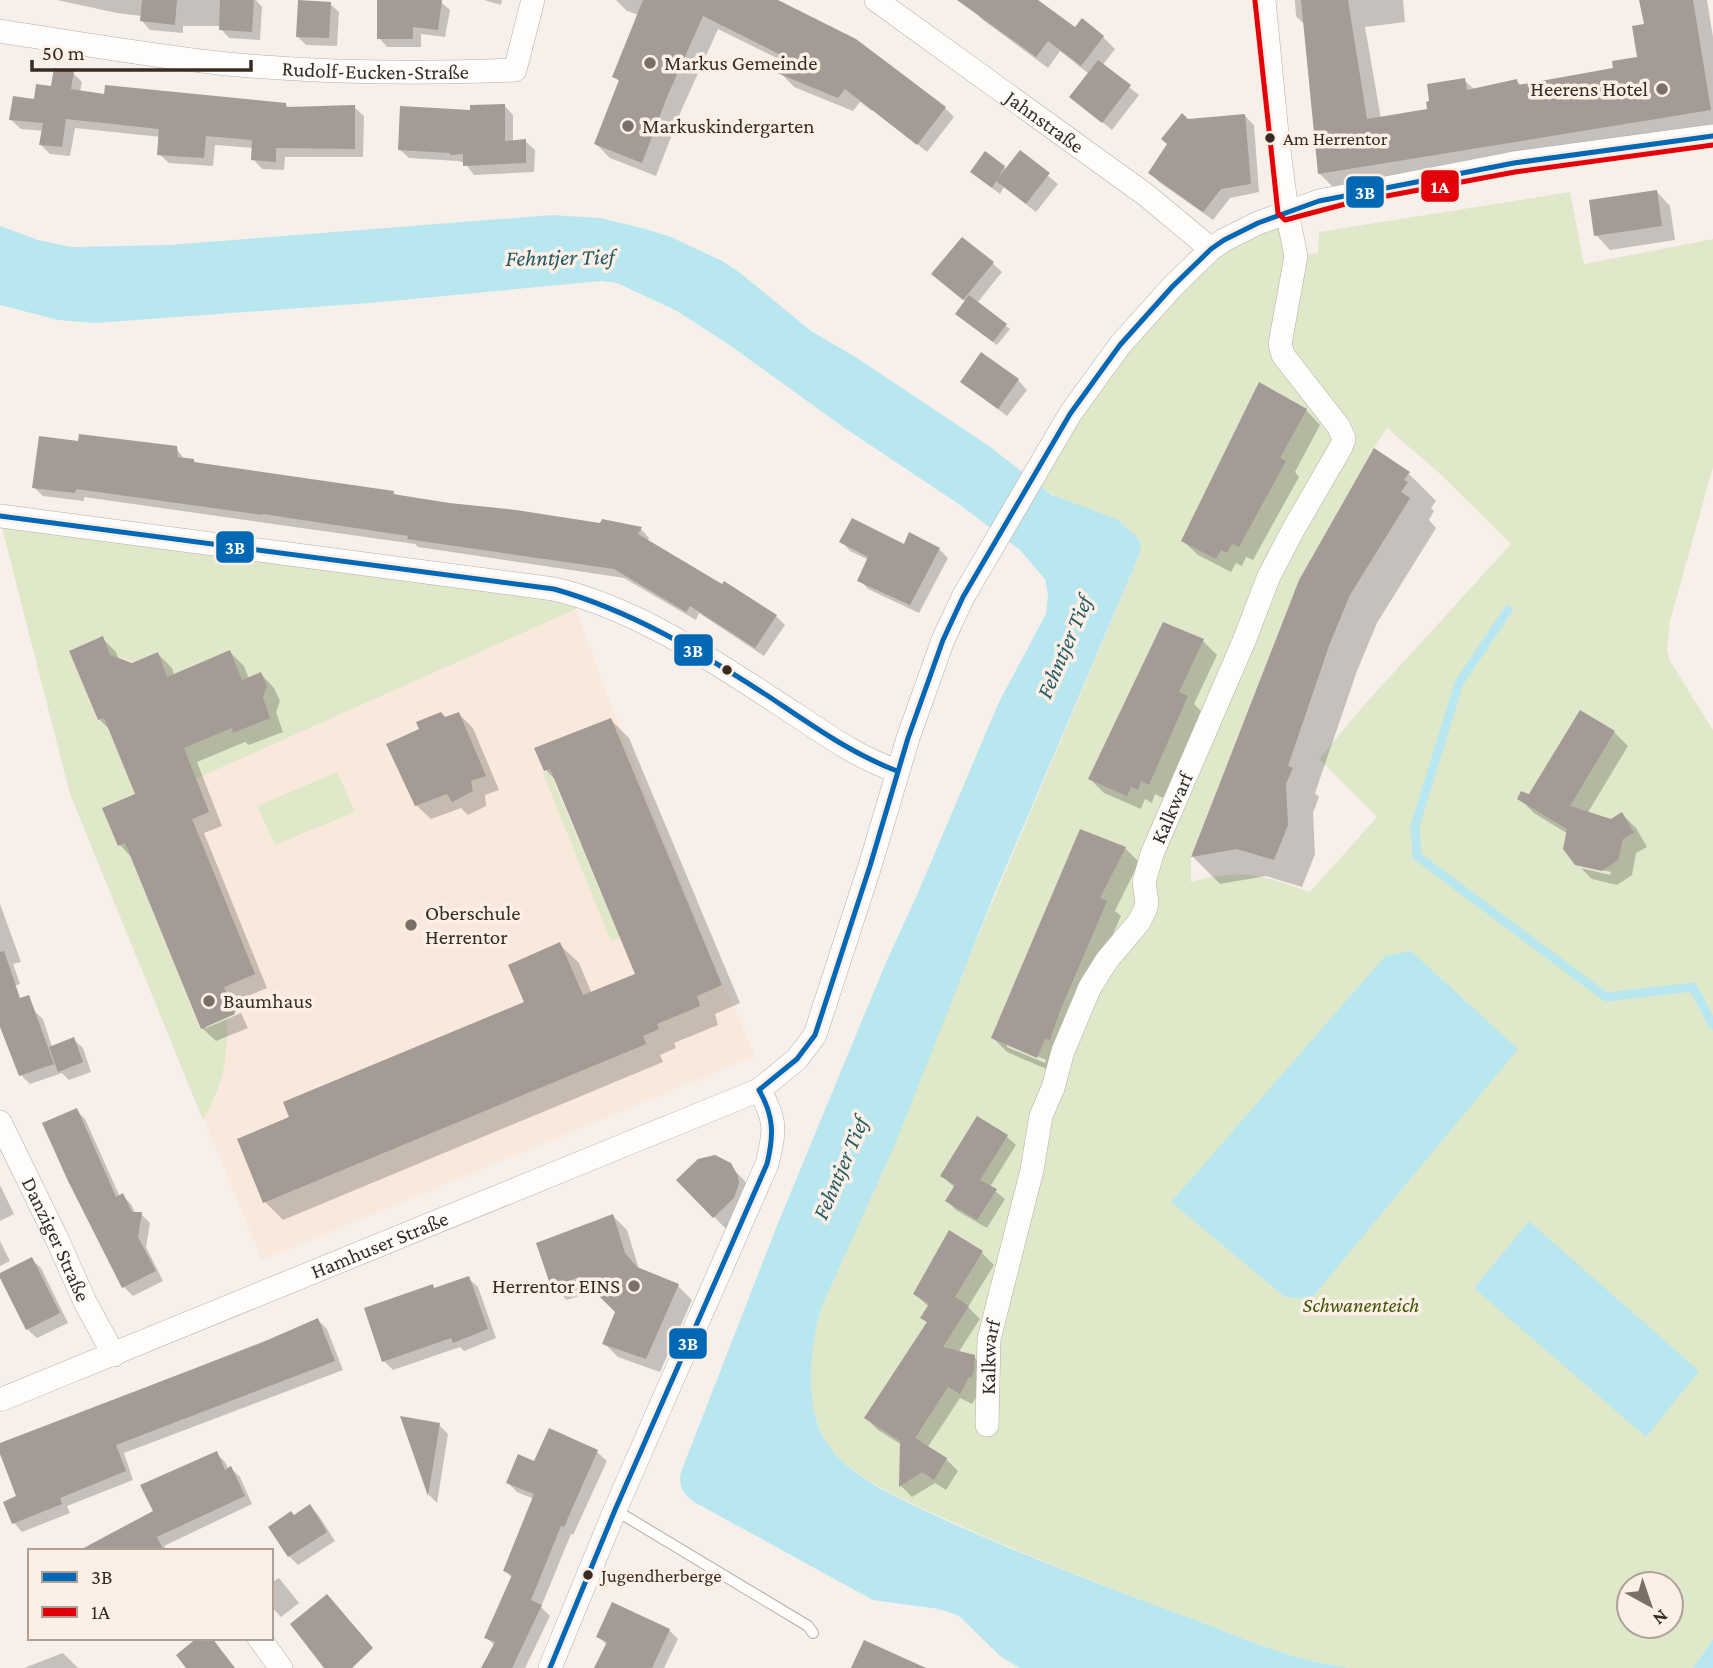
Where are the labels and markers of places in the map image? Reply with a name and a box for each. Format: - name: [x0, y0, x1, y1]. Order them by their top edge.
- place label: Markus Gemeinde: [664, 51, 817, 75]
- marker: Markus Gemeinde: [642, 55, 658, 71]
- place label: Heerens Hotel: [1530, 77, 1648, 101]
- marker: Heerens Hotel: [1654, 81, 1670, 97]
- place label: Markuskindergarten: [642, 114, 815, 138]
- marker: Markuskindergarten: [620, 118, 636, 134]
- place label: Am Herrentor: [1283, 128, 1388, 149]
- marker: Am Herrentor: [1263, 131, 1277, 145]
- unlabelled marker: [720, 663, 734, 677]
- place label: Oberschule Herrentor: [425, 901, 520, 949]
- marker: Oberschule Herrentor: [403, 917, 419, 933]
- place label: Baumhaus: [223, 989, 313, 1013]
- marker: Baumhaus: [201, 993, 217, 1009]
- place label: Herrentor EINS: [492, 1274, 620, 1298]
- marker: Herrentor EINS: [626, 1278, 642, 1294]
- place label: Jugendherberge: [599, 1565, 722, 1586]
- marker: Jugendherberge: [581, 1568, 595, 1582]

